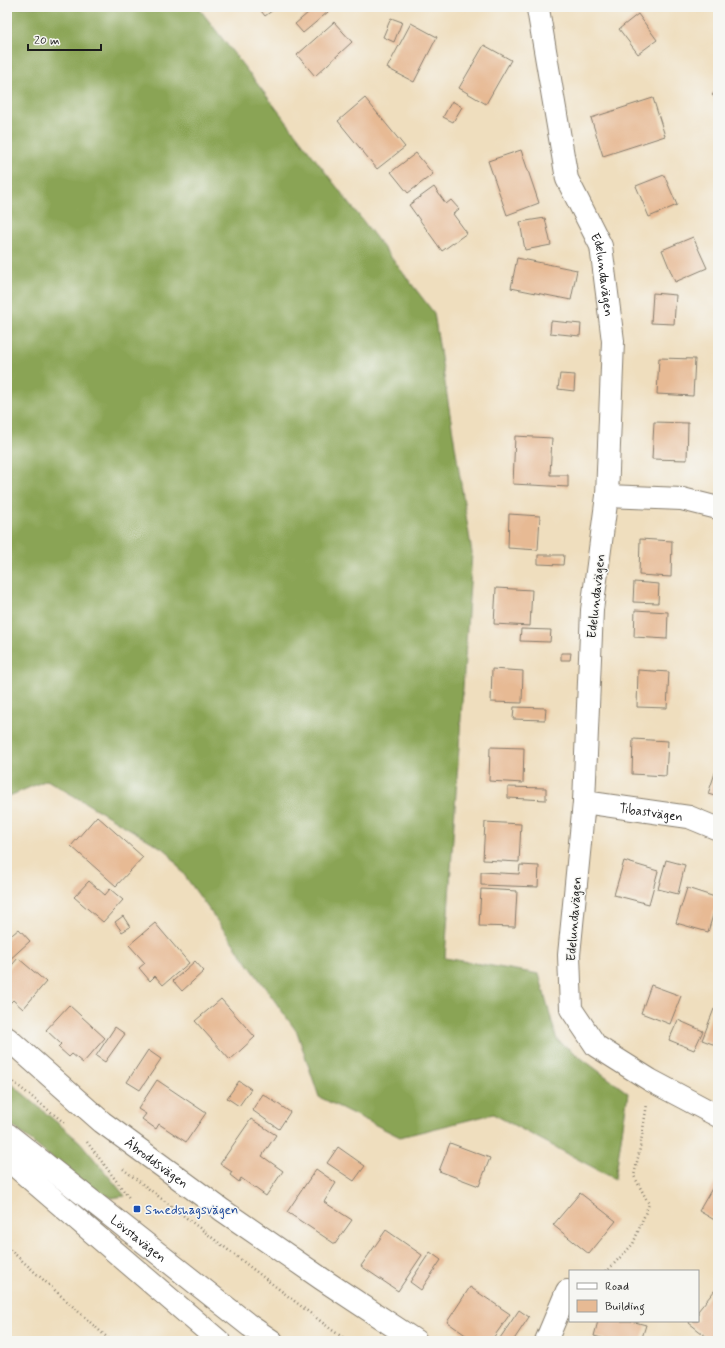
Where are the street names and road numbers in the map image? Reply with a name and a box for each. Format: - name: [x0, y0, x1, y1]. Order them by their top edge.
- street label: Edelundavägen: [586, 230, 617, 318]
- street label: Edelundavägen: [584, 553, 609, 639]
- street label: Tibastvägen: [618, 800, 684, 826]
- street label: Edelundavägen: [563, 876, 586, 962]
- street label: Åbroddsvägen: [121, 1134, 191, 1193]
- street label: Lövstavägen: [106, 1212, 169, 1267]

